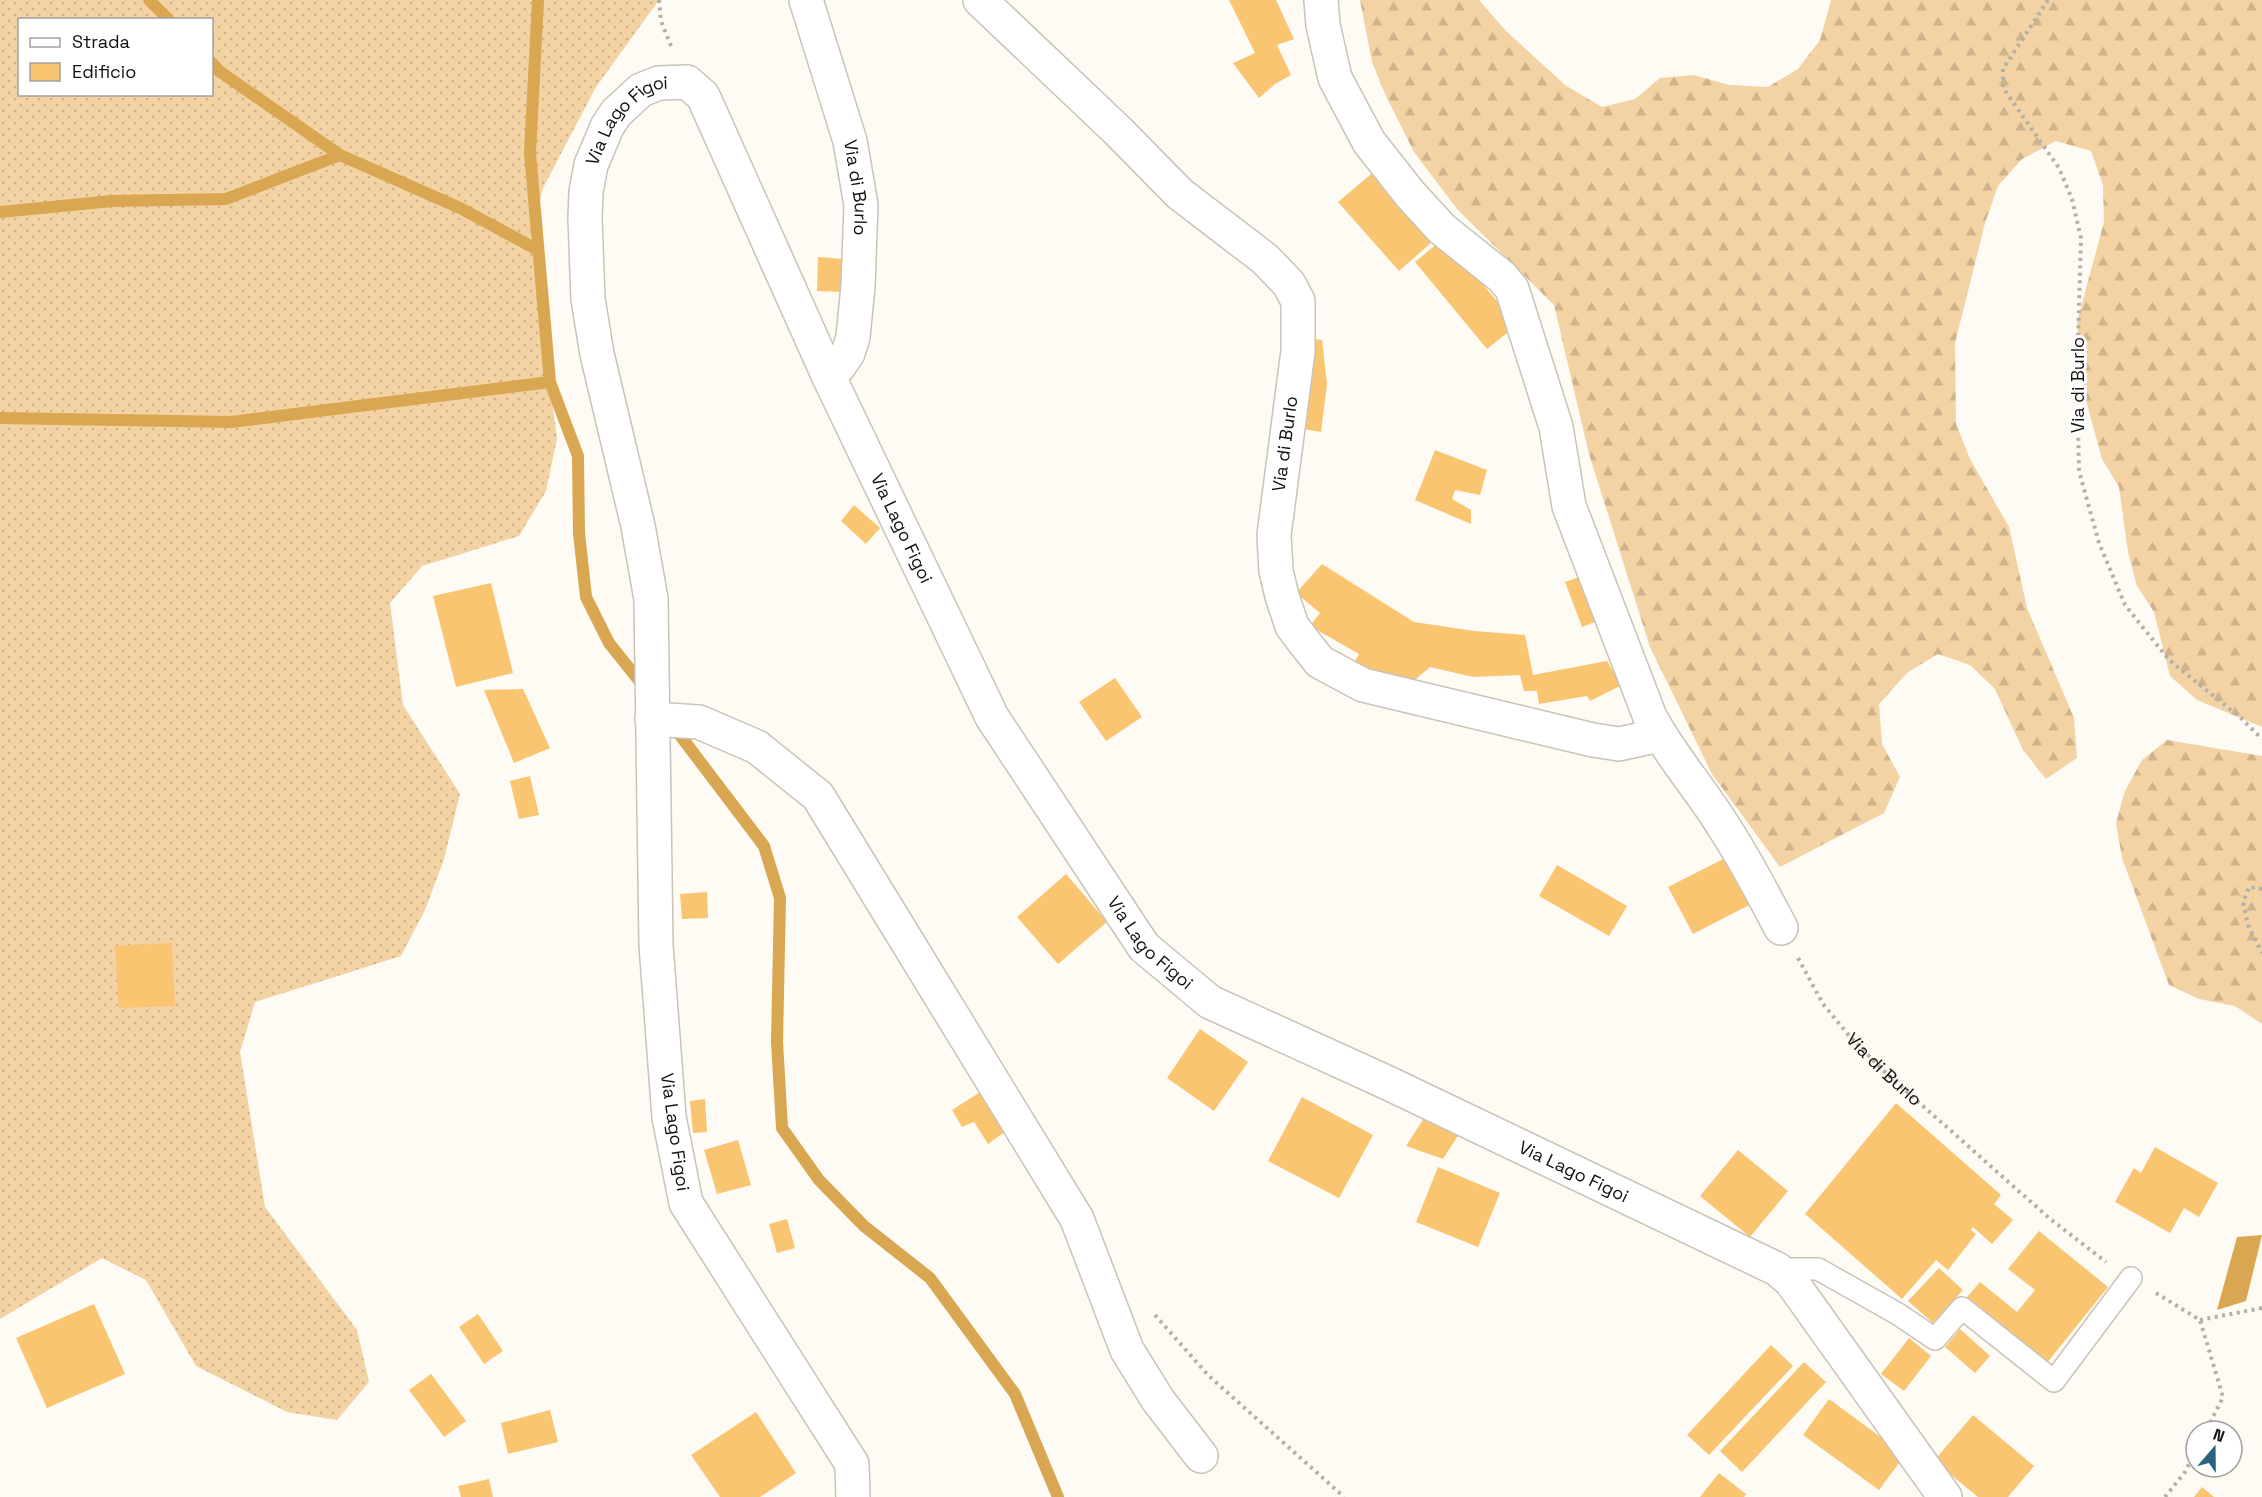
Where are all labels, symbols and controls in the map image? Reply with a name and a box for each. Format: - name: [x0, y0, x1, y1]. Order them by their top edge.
- legend: [18, 18, 213, 96]
- text: Strada: [72, 30, 130, 53]
- text: Edificio: [72, 60, 136, 83]
- street label: Via Lago Figoi: [580, 70, 668, 169]
- street label: Via di Burlo: [839, 138, 873, 236]
- street label: Via di Burlo: [2066, 337, 2089, 433]
- street label: Via di Burlo: [1266, 395, 1303, 493]
- street label: Via Lago Figoi: [866, 469, 938, 587]
- street label: Via Lago Figoi: [1103, 892, 1198, 994]
- street label: Via di Burlo: [1841, 1028, 1927, 1111]
- street label: Via Lago Figoi: [656, 1071, 695, 1192]
- street label: Via Lago Figoi: [1515, 1135, 1632, 1207]
- north arrow: [2184, 1419, 2244, 1479]
- text: N: [2210, 1424, 2228, 1447]

